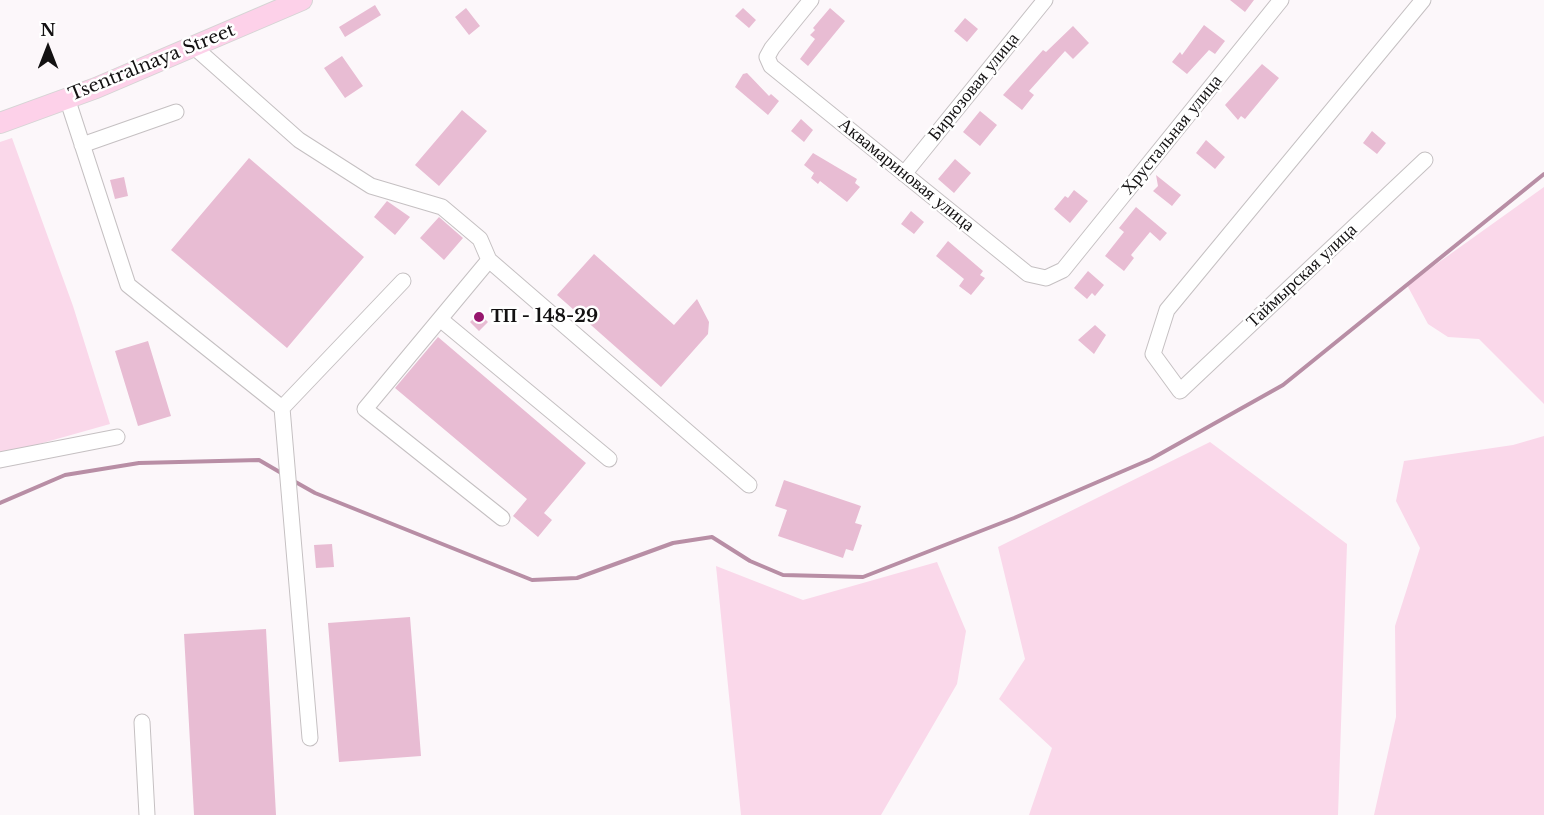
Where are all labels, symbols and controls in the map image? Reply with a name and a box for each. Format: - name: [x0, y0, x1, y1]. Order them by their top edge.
- north arrow: [18, 18, 78, 78]
- text: N: [40, 20, 56, 40]
- street label: Tsentralnaya Street: [66, 20, 238, 106]
- street label: Бирюзовая улица: [924, 29, 1024, 145]
- street label: Хрустальная улица: [1117, 71, 1227, 199]
- street label: Аквамариновая улица: [834, 114, 978, 236]
- street label: Таймырская улица: [1242, 219, 1362, 333]
- place label: ТП - 148-29: [491, 306, 598, 328]
- marker: ТП - 148-29: [472, 310, 486, 324]

